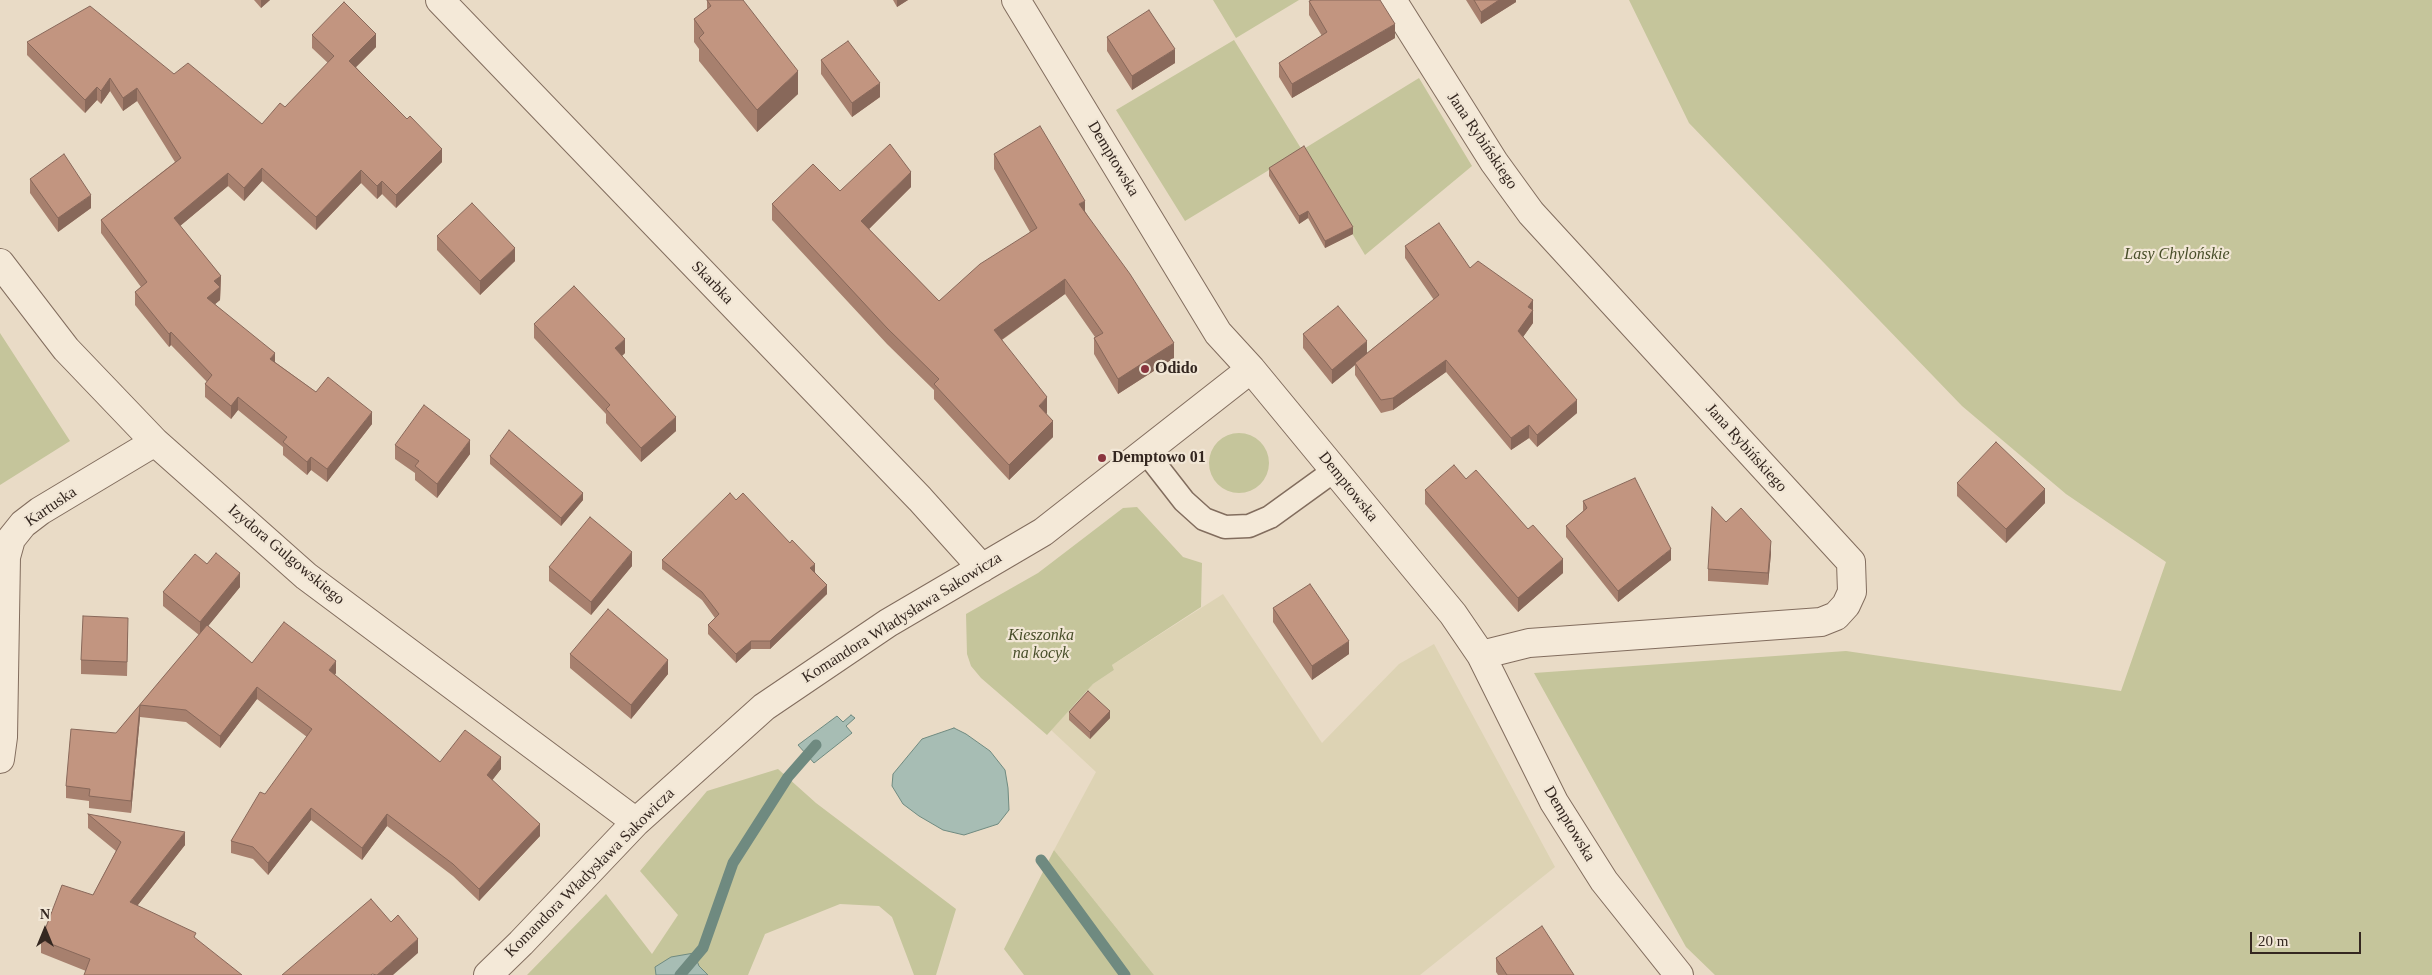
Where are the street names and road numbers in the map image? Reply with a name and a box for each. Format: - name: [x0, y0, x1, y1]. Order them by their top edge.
- street label: Jana Rybińskiego: [1443, 89, 1521, 193]
- street label: Demptowska: [1083, 118, 1143, 200]
- street label: Skarbka: [687, 257, 737, 309]
- street label: Jana Rybińskiego: [1701, 400, 1791, 496]
- street label: Demptowska: [1314, 448, 1382, 526]
- street label: Kartuska: [22, 483, 80, 531]
- street label: Izydora Gulgowskiego: [224, 501, 348, 609]
- street label: Komandora Władysława Sakowicza: [799, 548, 1005, 688]
- street label: Demptowska: [1539, 783, 1599, 865]
- street label: Komandora Władysława Sakowicza: [501, 784, 679, 962]

